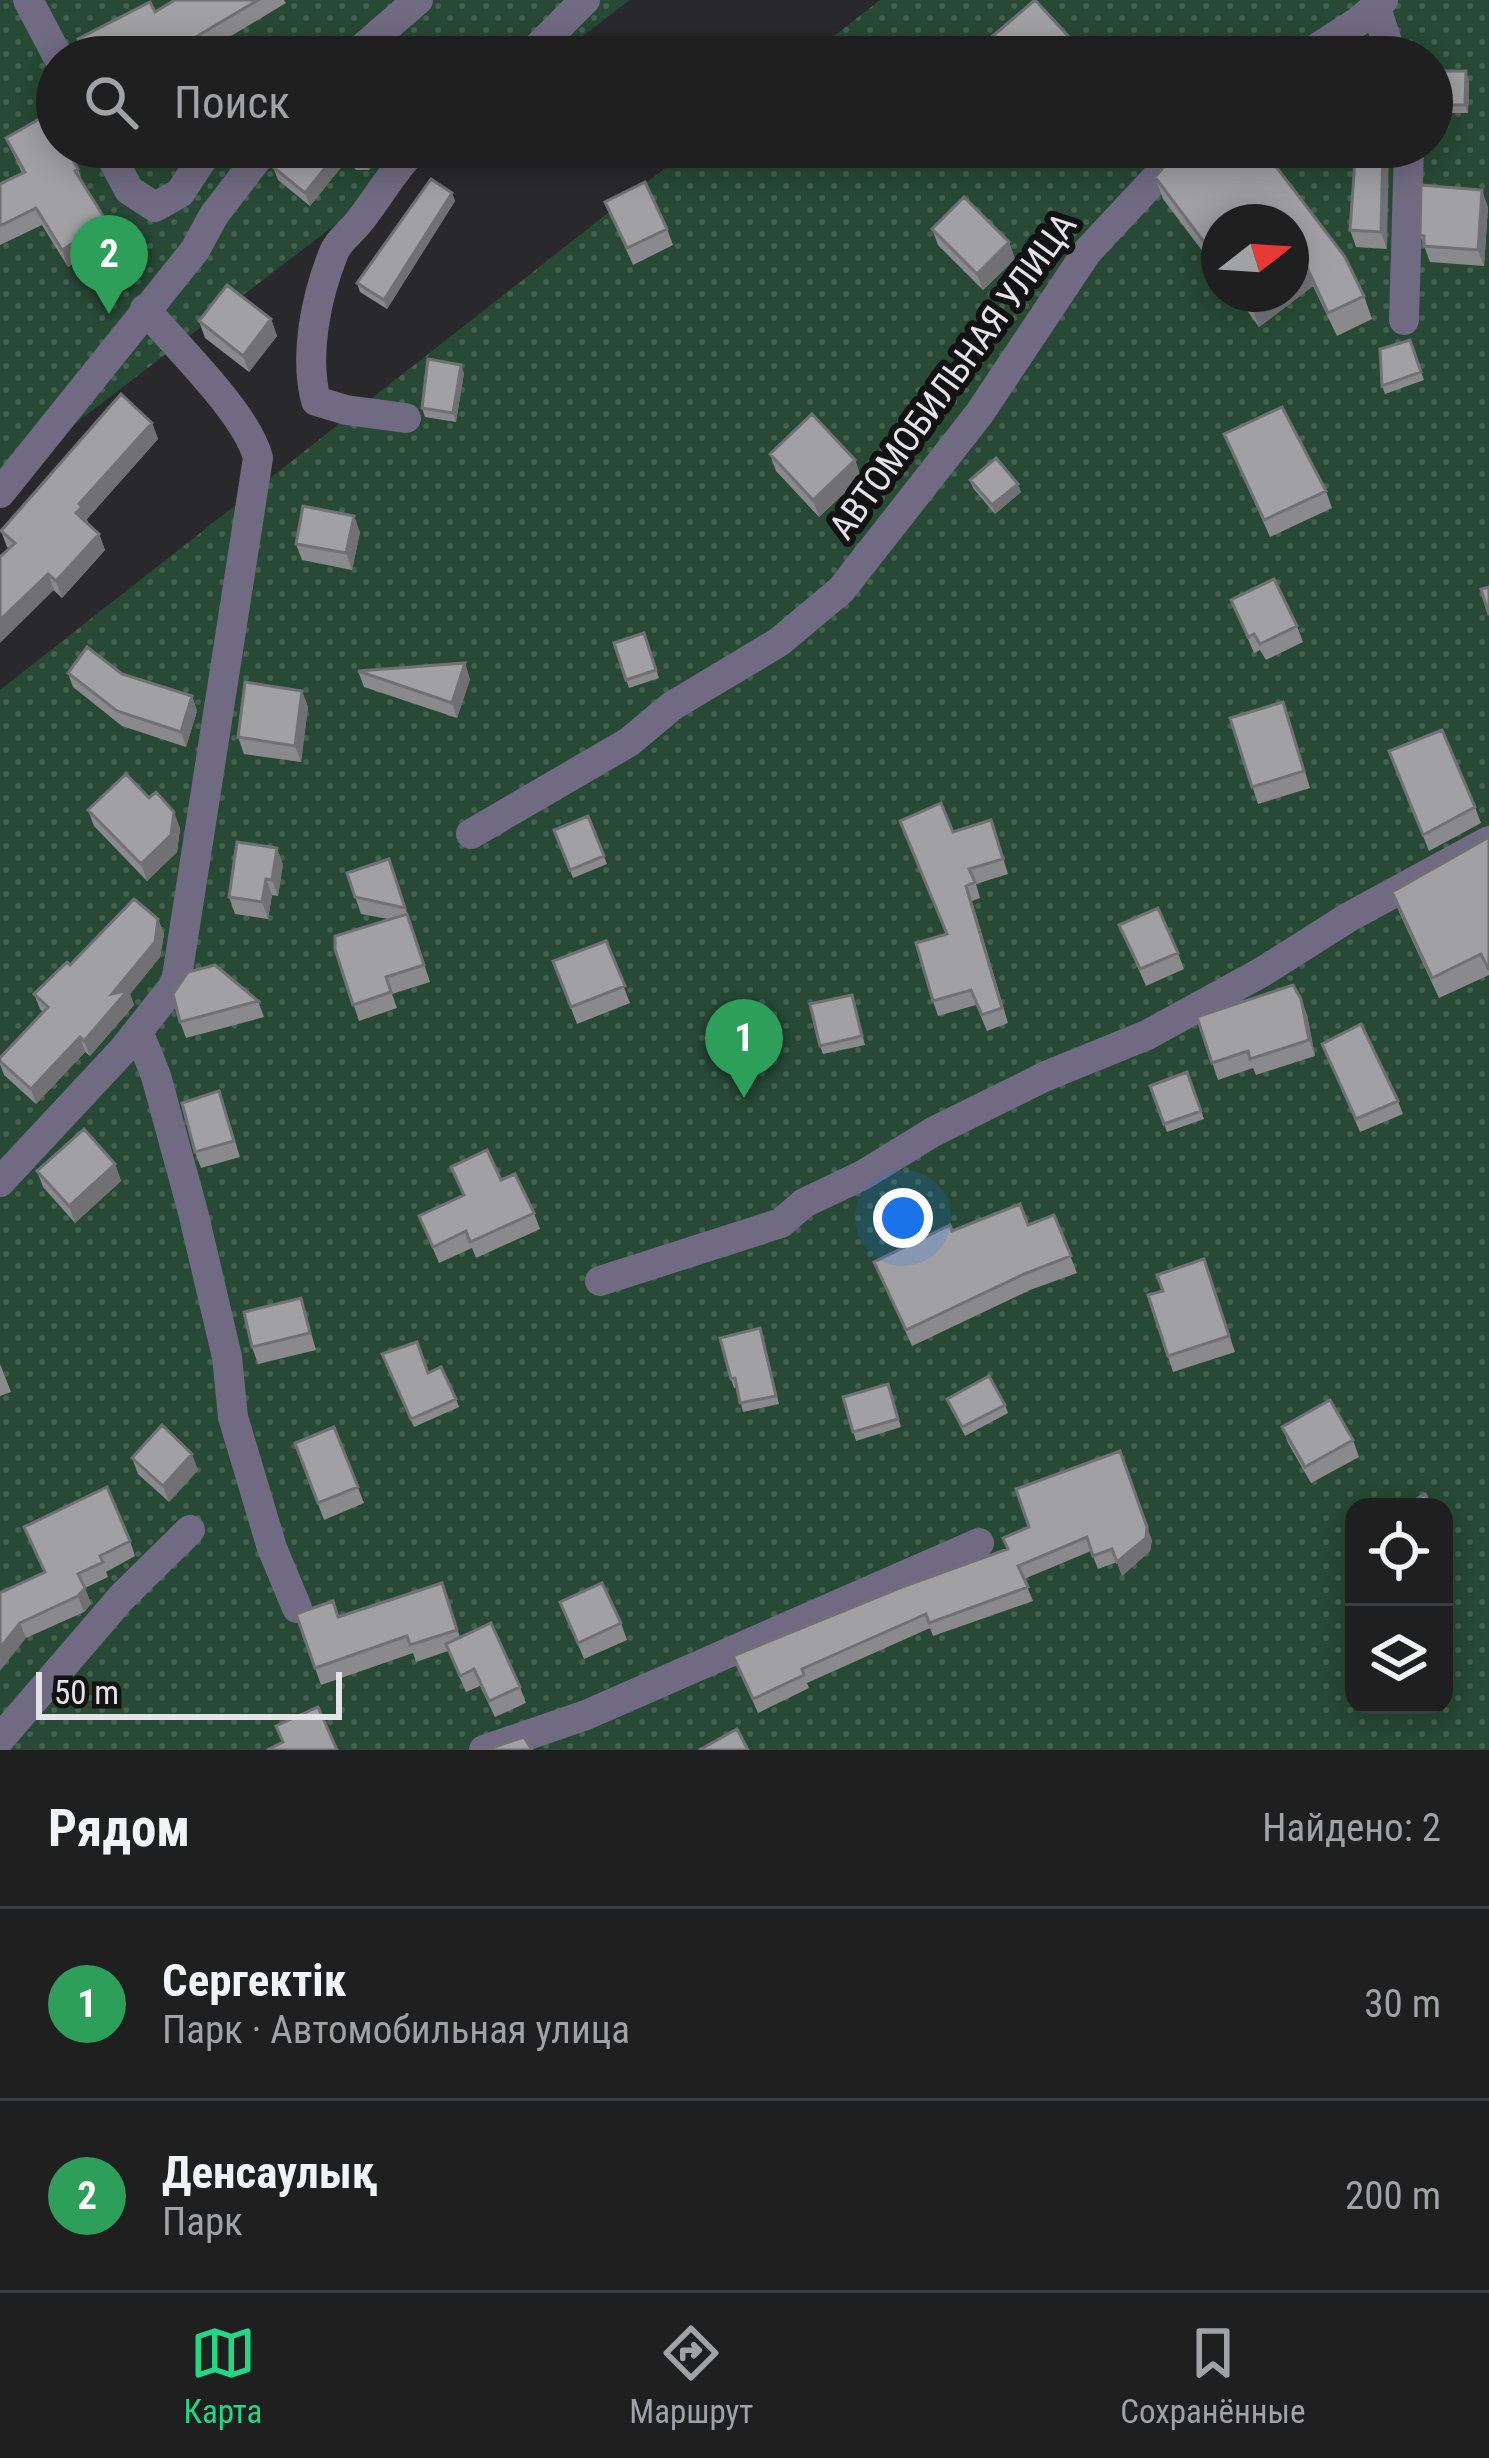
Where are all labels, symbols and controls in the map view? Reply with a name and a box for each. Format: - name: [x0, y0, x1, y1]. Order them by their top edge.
- search box: [36, 36, 1453, 168]
- icon: search: [78, 69, 144, 135]
- text: Поиск: [174, 76, 290, 129]
- north arrow: [1201, 204, 1309, 312]
- street label: АВТОМОБИЛЬНАЯ УЛИЦА: [821, 205, 1085, 547]
- pin: 2: [70, 215, 148, 314]
- pin: 1: [705, 999, 783, 1098]
- your location: [873, 1188, 933, 1248]
- map controls: [1345, 1498, 1453, 1714]
- button: locate: [1345, 1498, 1453, 1606]
- button: layers: [1345, 1606, 1453, 1714]
- scale bar: [36, 1666, 342, 1719]
- text: 50 m: [54, 1673, 119, 1712]
- text: Рядом: [48, 1799, 190, 1858]
- text: Найдено: 2: [1262, 1805, 1441, 1851]
- text: Сергектік: [162, 1954, 346, 2007]
- text: 1: [77, 1981, 97, 2027]
- text: 30 m: [1364, 1981, 1441, 2027]
- text: Парк · Автомобильная улица: [162, 2007, 630, 2053]
- text: Денсаулық: [162, 2146, 378, 2199]
- text: 2: [77, 2173, 97, 2219]
- text: 200 m: [1345, 2173, 1441, 2219]
- text: Парк: [162, 2199, 243, 2245]
- tab: Карта: [183, 2320, 262, 2431]
- tab: Маршрут: [629, 2320, 753, 2431]
- tab: Сохранённые: [1120, 2320, 1306, 2431]

